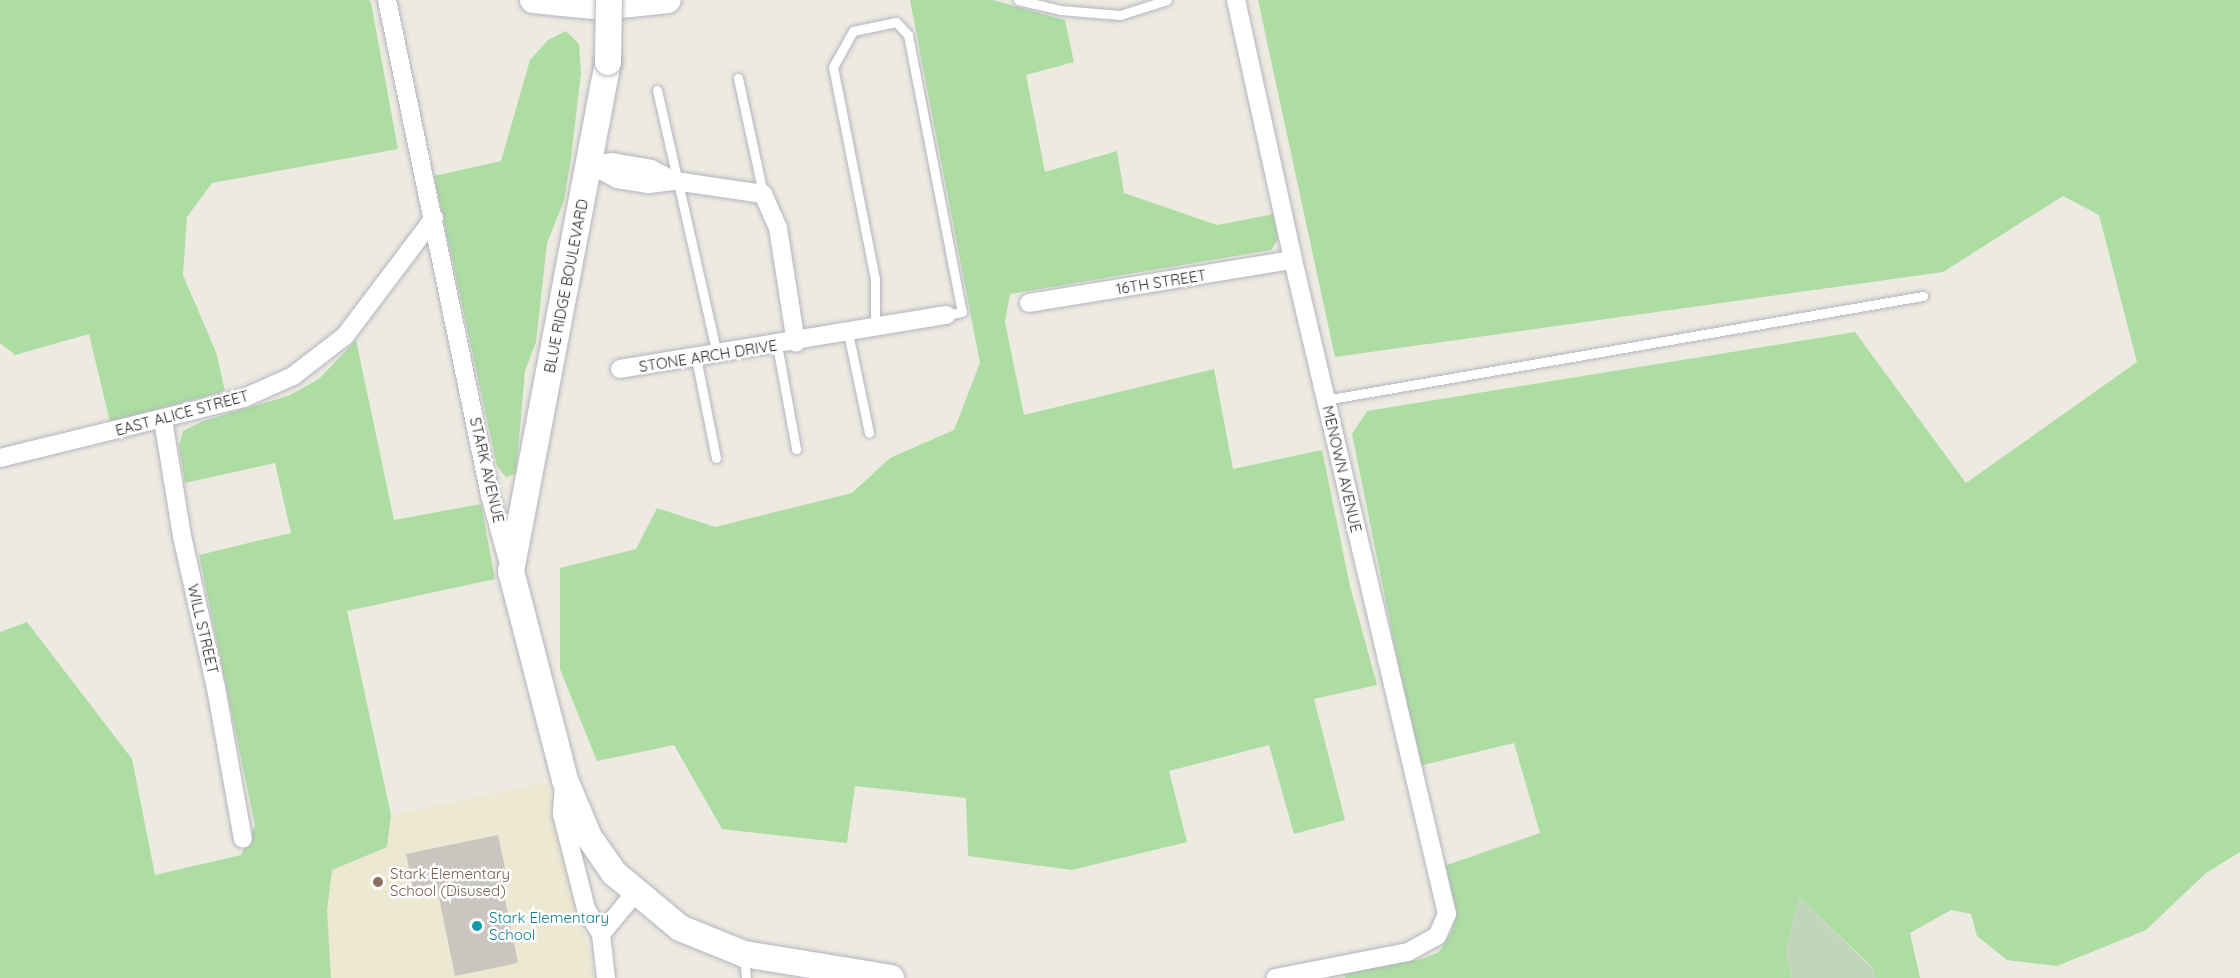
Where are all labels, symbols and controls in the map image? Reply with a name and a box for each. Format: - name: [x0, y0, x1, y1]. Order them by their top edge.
- street label: BLUE RIDGE BOULEVARD: [540, 197, 592, 375]
- street label: 16TH STREET: [1115, 266, 1207, 298]
- street label: STONE ARCH DRIVE: [638, 336, 778, 376]
- street label: EAST ALICE STREET: [113, 387, 251, 439]
- street label: MENOWN AVENUE: [1319, 404, 1365, 534]
- street label: STARK AVENUE: [466, 416, 508, 524]
- street label: WILL STREET: [184, 582, 222, 676]
- place label: Stark Elementary School (Disused): [390, 864, 510, 899]
- marker: Stark Elementary School (Disused): [371, 875, 385, 889]
- place label: Stark Elementary School: [489, 908, 609, 943]
- marker: Stark Elementary School: [470, 919, 484, 933]

